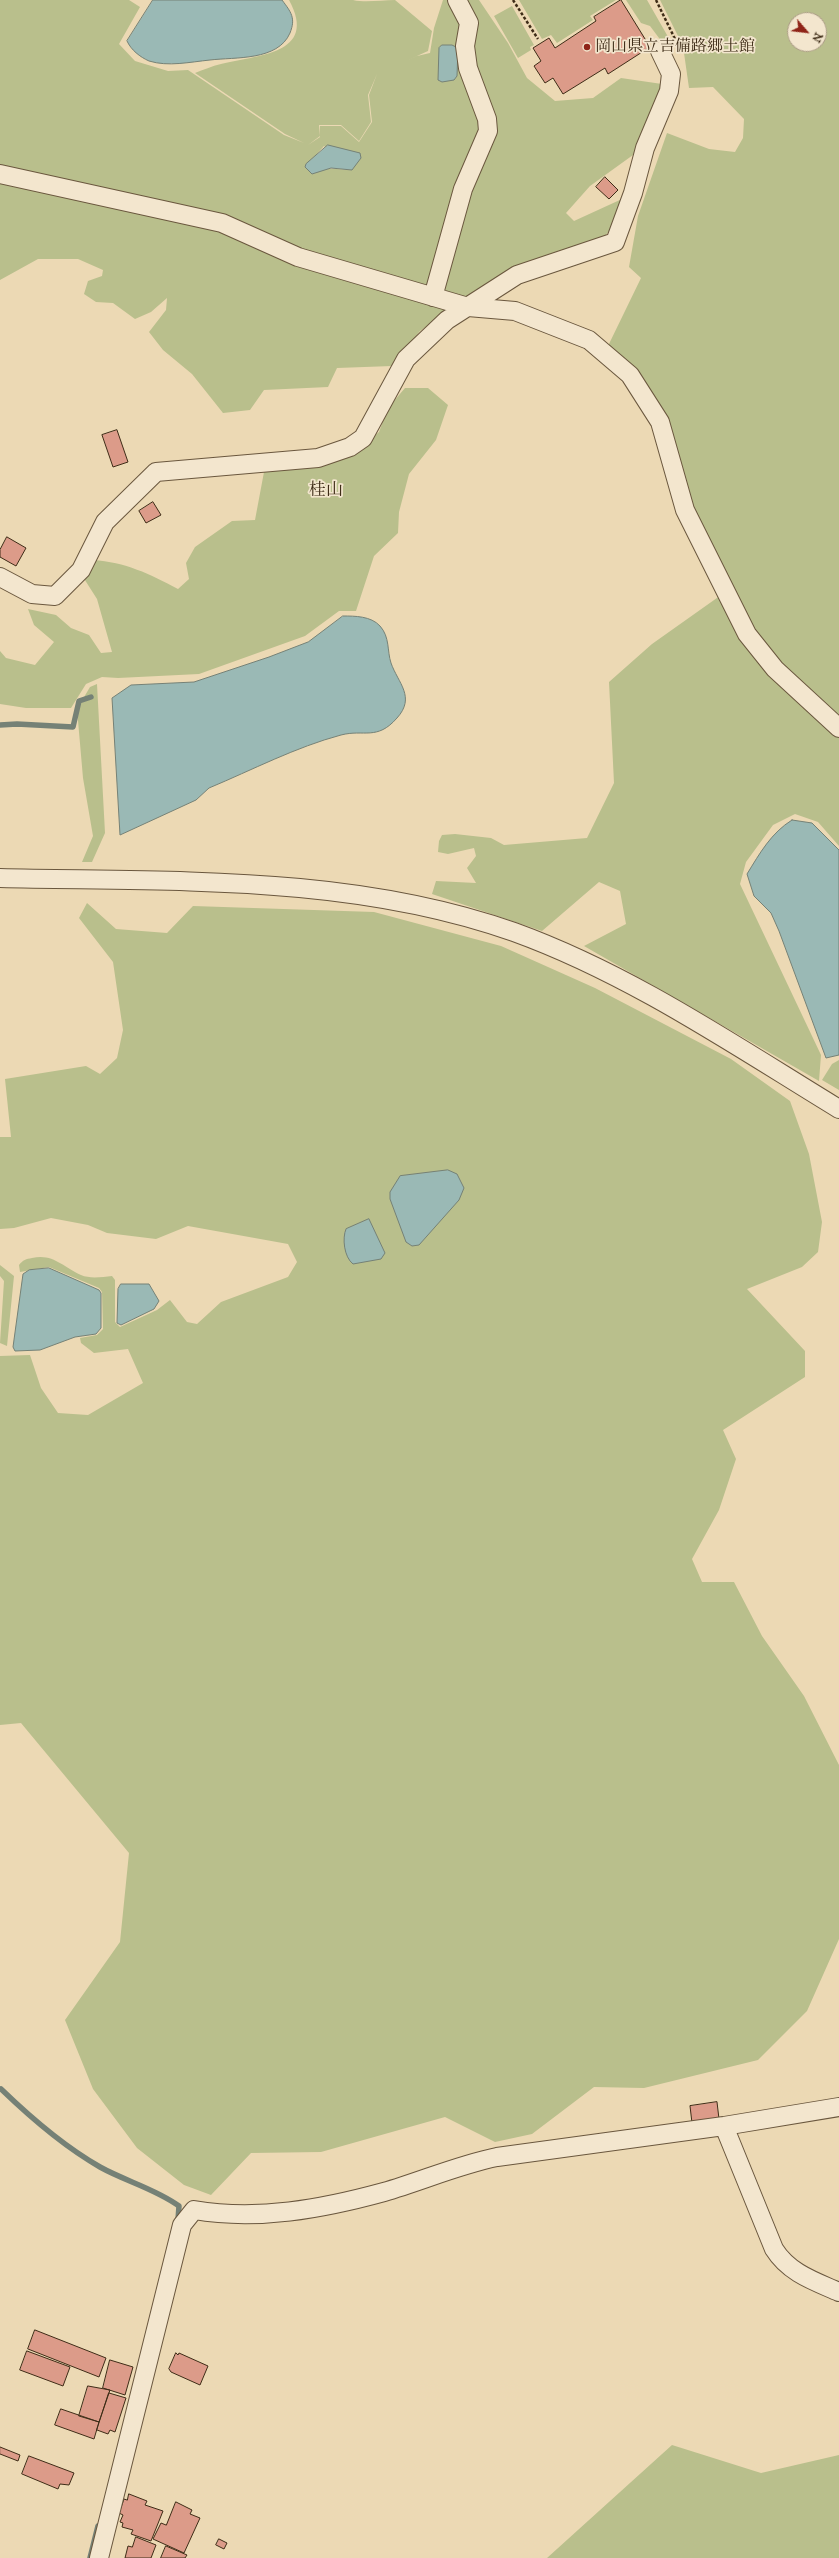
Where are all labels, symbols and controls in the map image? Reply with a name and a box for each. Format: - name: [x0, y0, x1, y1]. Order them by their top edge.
- north arrow: [787, 12, 827, 52]
- text: N: [809, 30, 825, 45]
- place label: 岡山県立吉備路郷土館: [595, 37, 755, 57]
- marker: 岡山県立吉備路郷土館: [582, 42, 592, 52]
- district label: 桂山: [309, 481, 343, 501]

